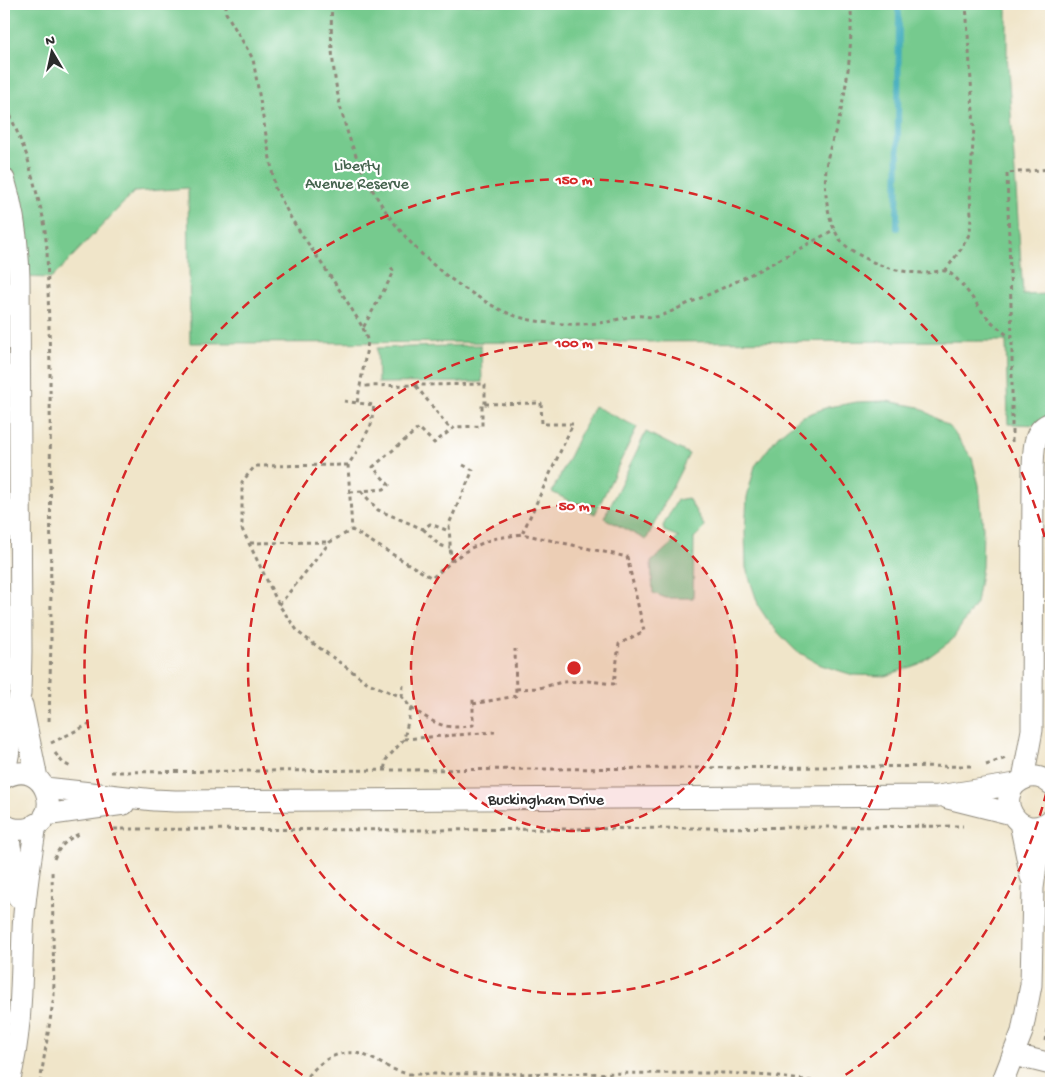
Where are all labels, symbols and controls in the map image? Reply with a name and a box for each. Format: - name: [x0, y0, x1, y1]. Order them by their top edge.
- north arrow: [28, 28, 78, 78]
- text: N: [45, 33, 56, 51]
- park label: Liberty Avenue Reserve: [305, 158, 410, 195]
- text: 150 m: [555, 172, 593, 190]
- text: 100 m: [554, 335, 593, 353]
- text: 50 m: [559, 498, 590, 516]
- centre of rings: [565, 659, 583, 677]
- street label: Buckingham Drive: [487, 792, 605, 811]

